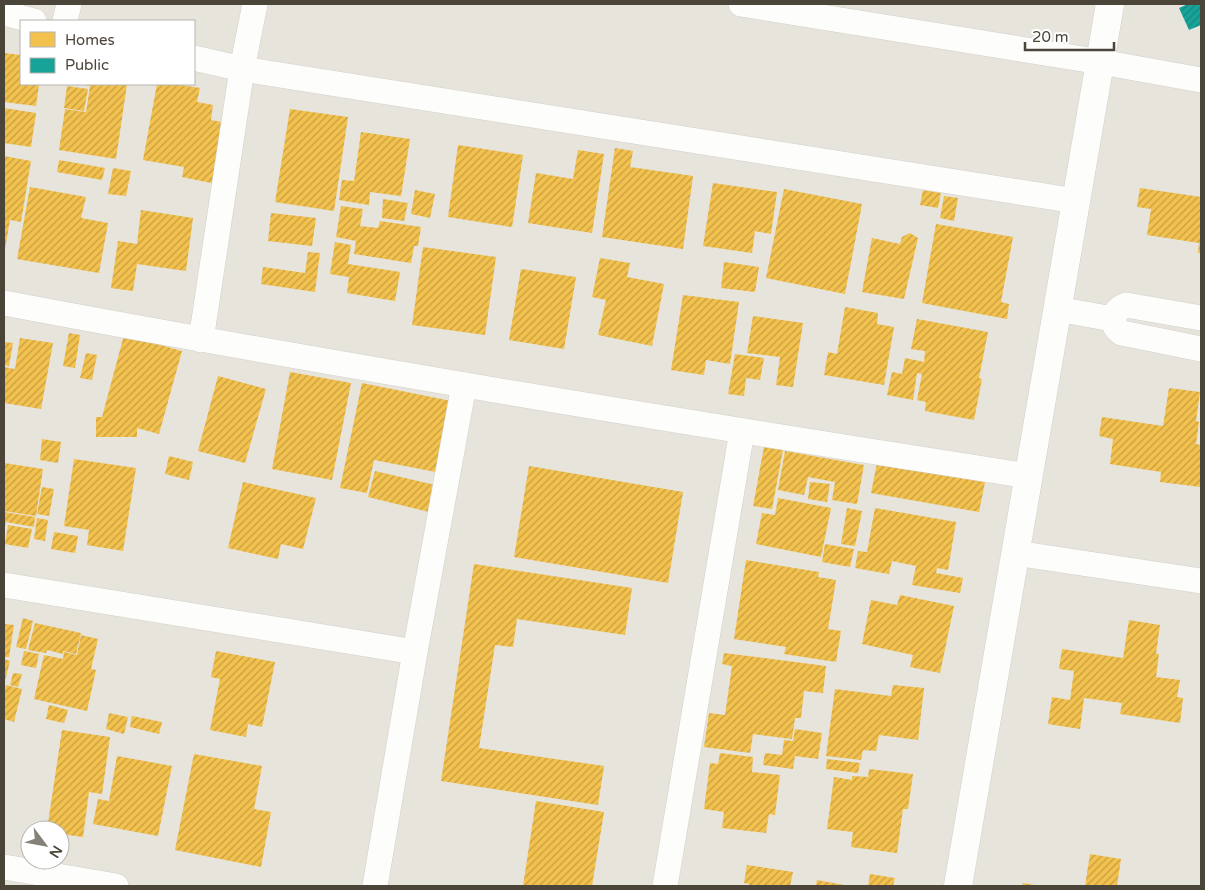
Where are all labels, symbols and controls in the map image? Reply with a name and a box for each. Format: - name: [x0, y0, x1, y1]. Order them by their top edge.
- legend: [20, 20, 195, 85]
- scale bar: [1025, 20, 1114, 52]
- text: 20 m: [1032, 28, 1069, 46]
- text: Homes: [65, 31, 115, 49]
- text: Public: [65, 56, 109, 74]
- north arrow: [20, 820, 70, 870]
- text: N: [45, 842, 66, 861]

